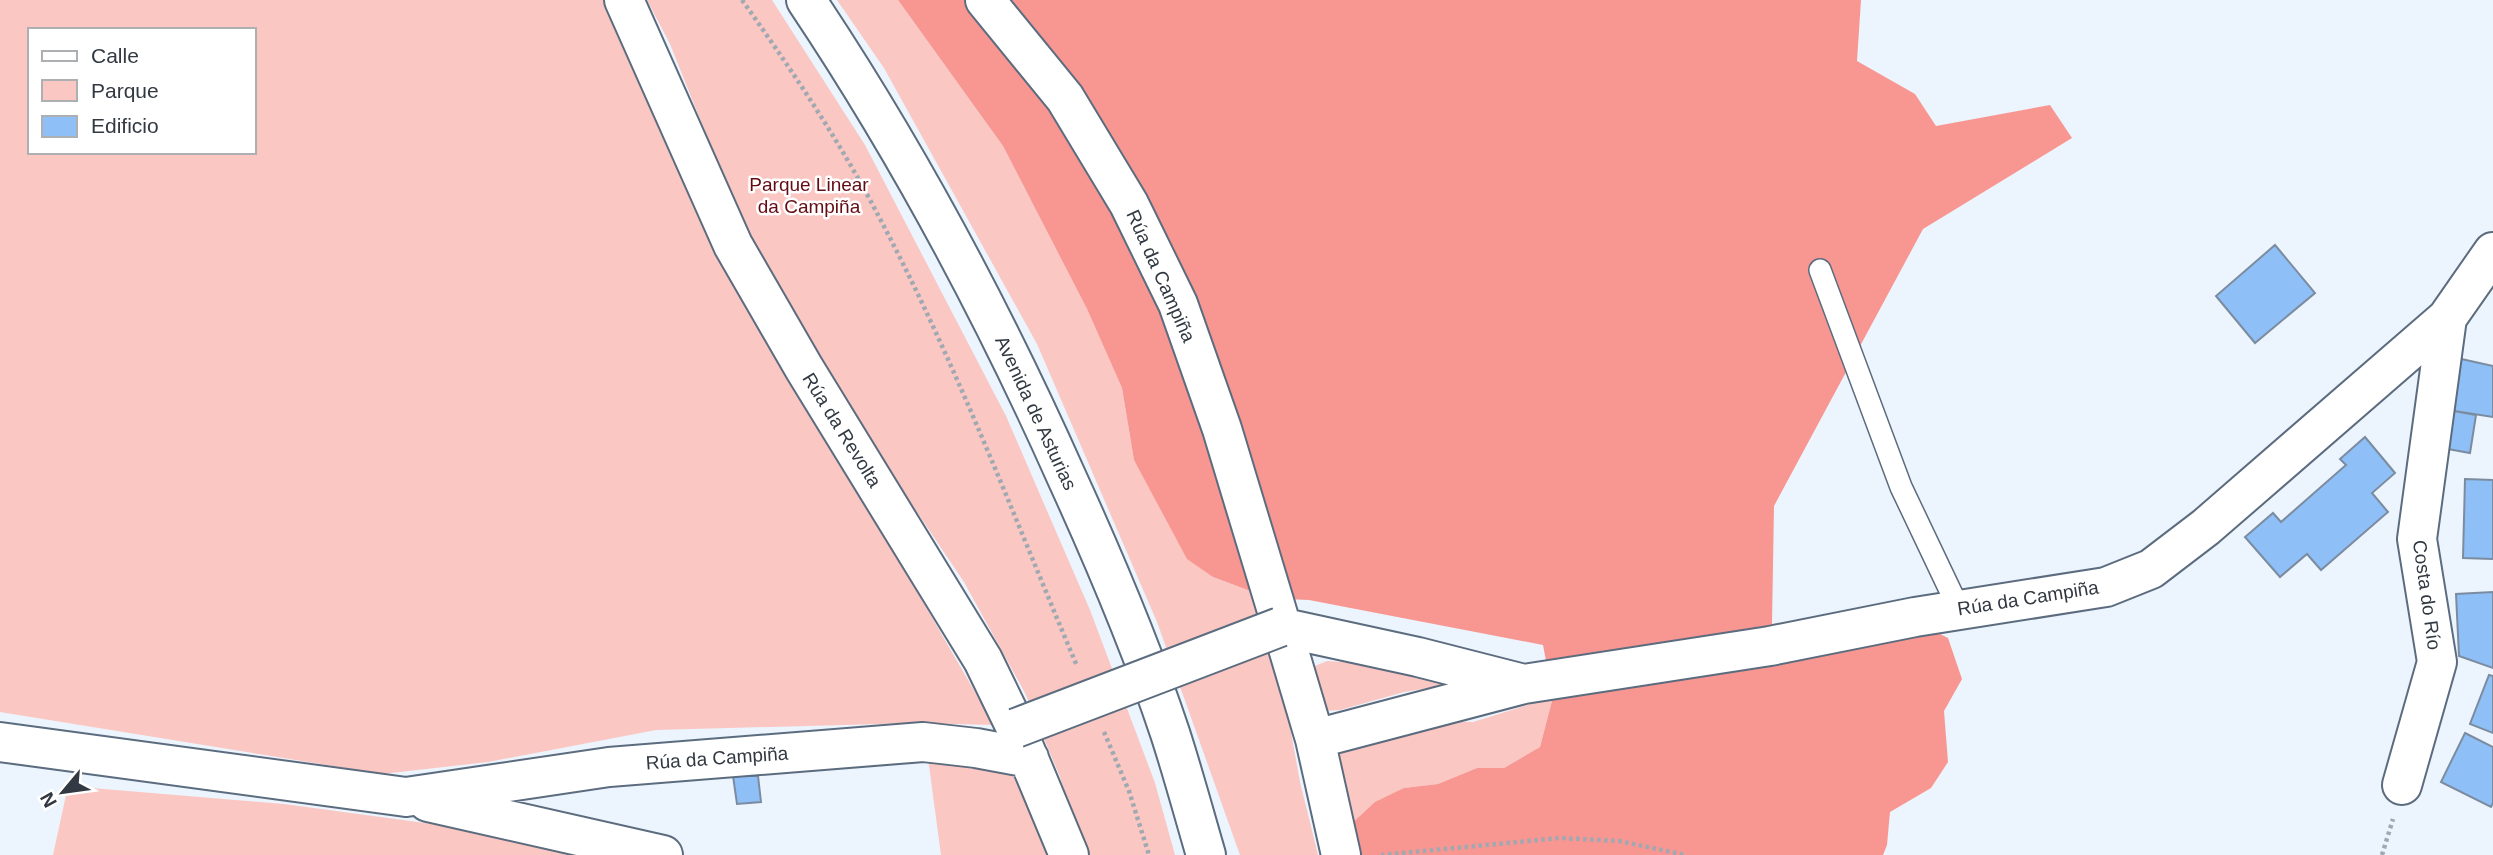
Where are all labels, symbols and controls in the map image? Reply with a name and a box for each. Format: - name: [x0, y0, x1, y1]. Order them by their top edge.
- legend: [28, 28, 256, 154]
- text: Calle: [91, 44, 139, 67]
- text: Parque: [91, 79, 159, 102]
- text: Edificio: [91, 114, 159, 137]
- park label: Parque Linear da Campiña: [749, 174, 869, 217]
- street label: Rúa da Campiña: [1122, 207, 1200, 346]
- street label: Avenida de Asturias: [991, 333, 1081, 493]
- street label: Rúa da Revolta: [798, 369, 886, 491]
- street label: Costa do Río: [2409, 539, 2445, 651]
- street label: Rúa da Campiña: [1956, 576, 2100, 620]
- street label: Rúa da Campiña: [645, 743, 789, 773]
- north arrow: [28, 757, 98, 827]
- text: N: [36, 789, 61, 811]

